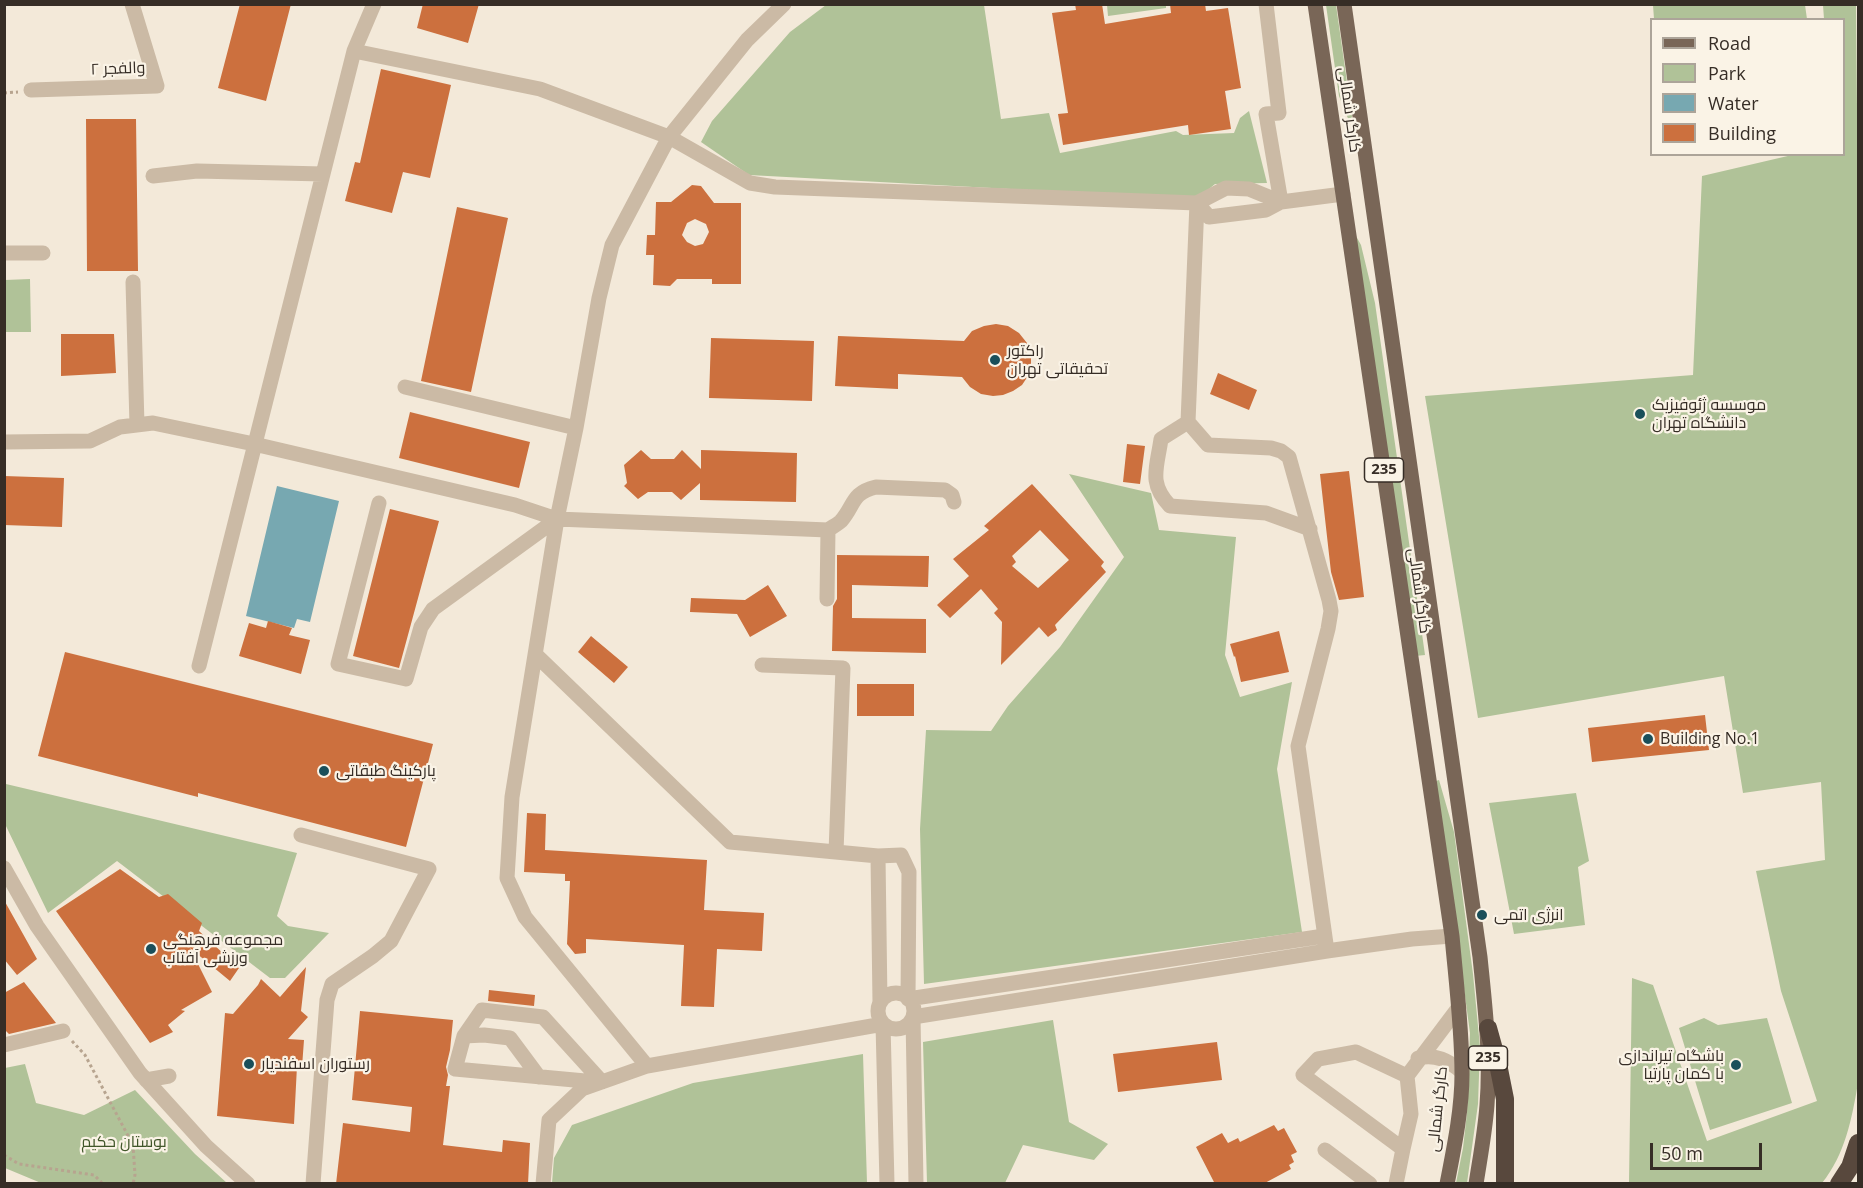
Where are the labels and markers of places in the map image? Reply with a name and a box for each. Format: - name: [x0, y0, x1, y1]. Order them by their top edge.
- place label: راکتور تحقیقاتی تهران: [1007, 341, 1108, 379]
- marker: راکتور تحقیقاتی تهران: [988, 353, 1002, 367]
- place label: موسسه ژئوفیزیک دانشگاه تهران: [1652, 395, 1766, 433]
- marker: موسسه ژئوفیزیک دانشگاه تهران: [1633, 407, 1647, 421]
- place label: Building No.1: [1660, 729, 1760, 749]
- marker: Building No.1: [1641, 732, 1655, 746]
- place label: پارکینگ طبقاتی: [336, 761, 436, 781]
- marker: پارکینگ طبقاتی: [317, 764, 331, 778]
- place label: انرژی اتمی: [1494, 905, 1564, 925]
- marker: انرژی اتمی: [1475, 908, 1489, 922]
- place label: مجموعه فرهنگی ورزشی آفتاب: [163, 930, 283, 968]
- marker: مجموعه فرهنگی ورزشی آفتاب: [144, 942, 158, 956]
- place label: باشگاه تیراندازی با کمان پارتیا: [1618, 1046, 1724, 1084]
- place label: رستوران اسفندیار: [261, 1054, 370, 1074]
- marker: رستوران اسفندیار: [242, 1057, 256, 1071]
- marker: باشگاه تیراندازی با کمان پارتیا: [1729, 1058, 1743, 1072]

